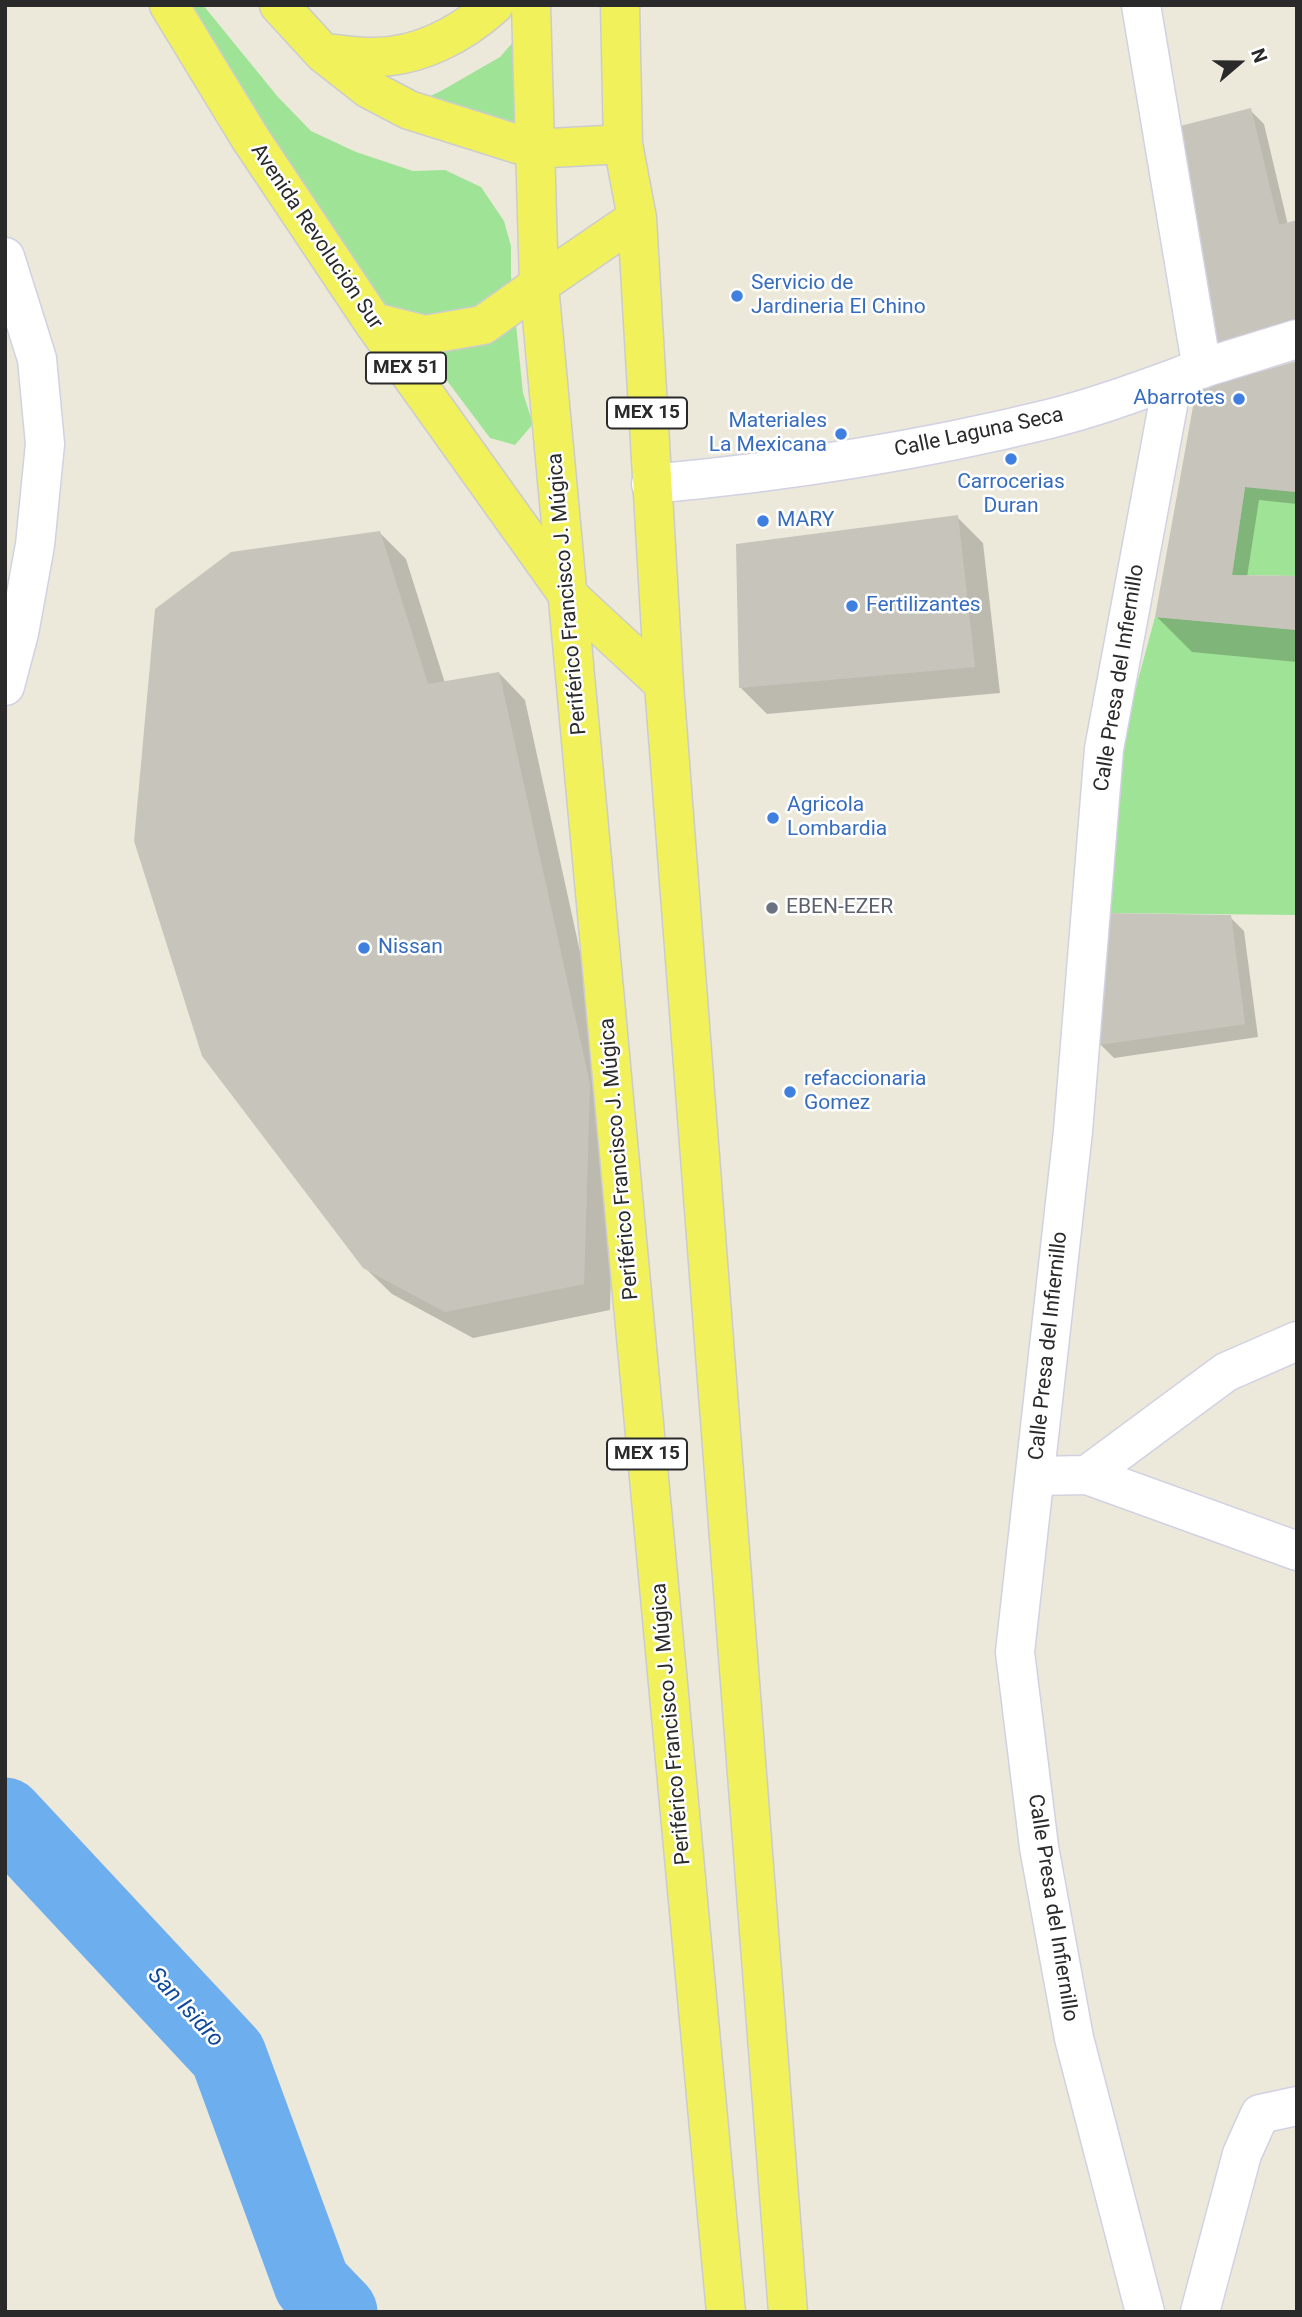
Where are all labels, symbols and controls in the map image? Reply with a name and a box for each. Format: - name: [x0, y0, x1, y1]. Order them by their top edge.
- north arrow: [1204, 28, 1274, 98]
- text: N: [1246, 45, 1272, 66]
- street label: Avenida Revolución Sur: [245, 140, 387, 334]
- place label: Servicio de Jardineria El Chino: [751, 271, 926, 321]
- marker: Servicio de Jardineria El Chino: [729, 288, 745, 304]
- road number: MEX 51: [366, 352, 446, 384]
- place label: Abarrotes: [1133, 386, 1225, 412]
- marker: Abarrotes: [1231, 391, 1247, 407]
- road number: MEX 15: [607, 398, 687, 428]
- street label: Calle Laguna Seca: [892, 403, 1066, 463]
- place label: Materiales La Mexicana: [709, 409, 827, 459]
- marker: Materiales La Mexicana: [833, 426, 849, 442]
- marker: Carrocerias Duran: [1003, 451, 1019, 467]
- street label: Periférico Francisco J. Múgica: [543, 452, 593, 736]
- place label: Carrocerias Duran: [957, 470, 1065, 520]
- place label: MARY: [777, 508, 834, 534]
- marker: MARY: [755, 513, 771, 529]
- street label: Calle Presa del Infiernillo: [1090, 563, 1150, 793]
- place label: Fertilizantes: [866, 593, 981, 619]
- marker: Fertilizantes: [844, 598, 860, 614]
- place label: Agricola Lombardia: [787, 793, 887, 843]
- marker: Agricola Lombardia: [765, 810, 781, 826]
- place label: EBEN-EZER: [786, 895, 893, 921]
- marker: EBEN-EZER: [764, 900, 780, 916]
- place label: Nissan: [378, 935, 443, 961]
- marker: Nissan: [356, 940, 372, 956]
- street label: Periférico Francisco J. Múgica: [595, 1017, 645, 1301]
- place label: refaccionaria Gomez: [804, 1067, 927, 1117]
- marker: refaccionaria Gomez: [782, 1084, 798, 1100]
- street label: Calle Presa del Infiernillo: [1024, 1230, 1074, 1462]
- road number: MEX 15: [607, 1438, 687, 1470]
- street label: Periférico Francisco J. Múgica: [647, 1582, 697, 1866]
- street label: Calle Presa del Infiernillo: [1022, 1793, 1082, 2023]
- water label: San Isidro: [141, 1962, 229, 2054]

